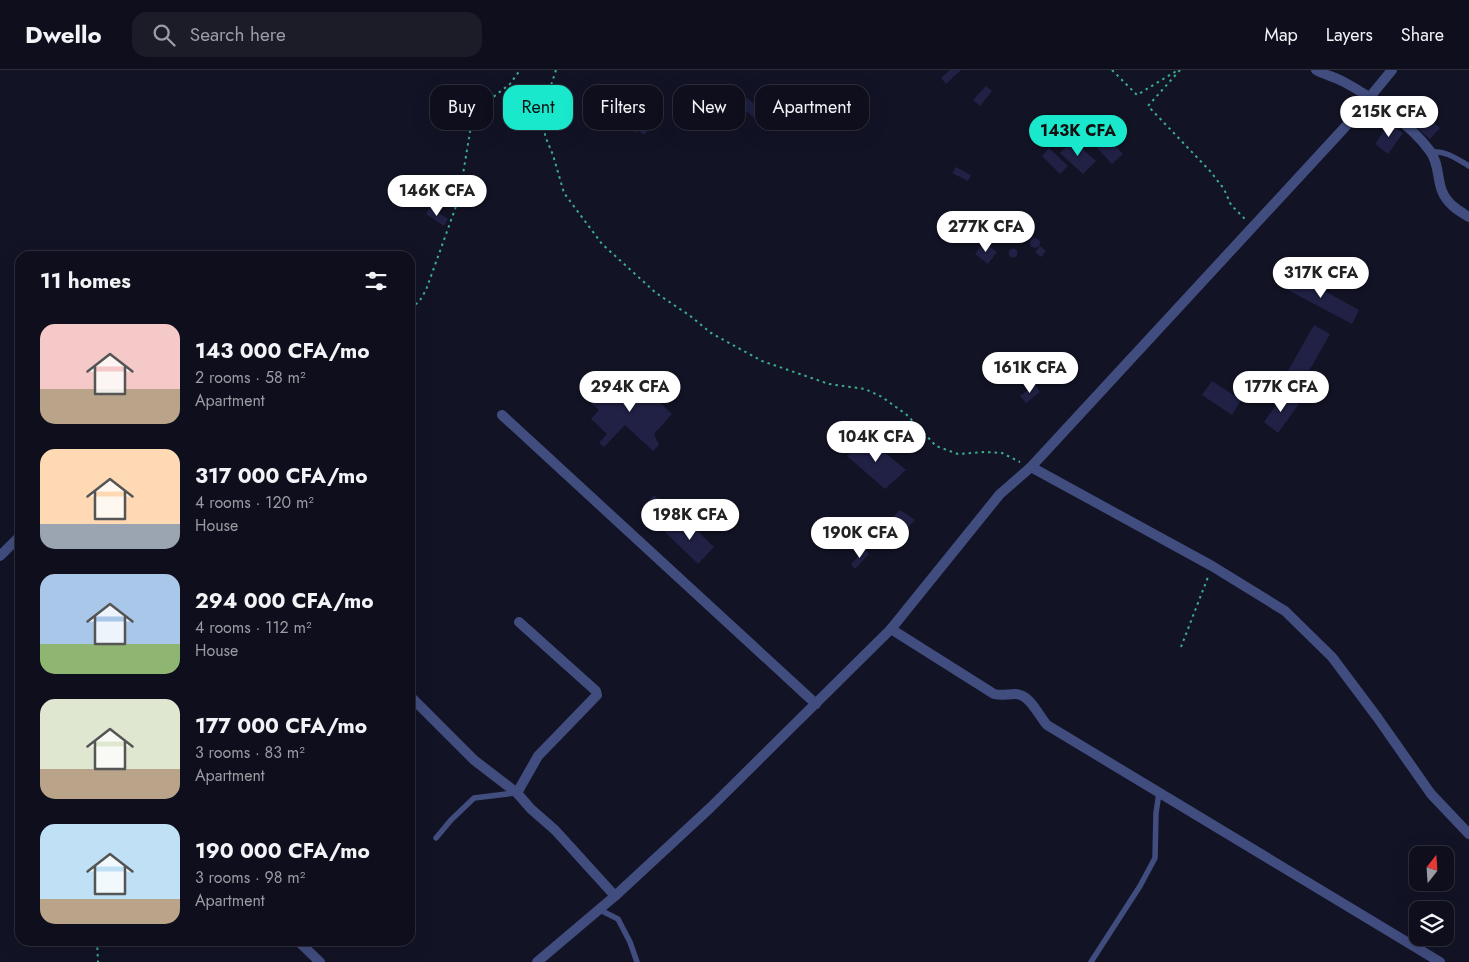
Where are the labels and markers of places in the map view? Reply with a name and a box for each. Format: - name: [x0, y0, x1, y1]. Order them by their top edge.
- pin: 215K CFA: [1337, 96, 1441, 138]
- pin: 143K CFA: [1026, 114, 1130, 157]
- pin: 146K CFA: [385, 174, 489, 217]
- pin: 277K CFA: [934, 210, 1038, 253]
- pin: 317K CFA: [1269, 256, 1373, 299]
- pin: 161K CFA: [978, 352, 1082, 394]
- pin: 294K CFA: [578, 370, 682, 413]
- pin: 177K CFA: [1229, 370, 1333, 413]
- pin: 104K CFA: [824, 420, 928, 463]
- pin: 198K CFA: [638, 498, 742, 541]
- pin: 190K CFA: [808, 516, 912, 559]

